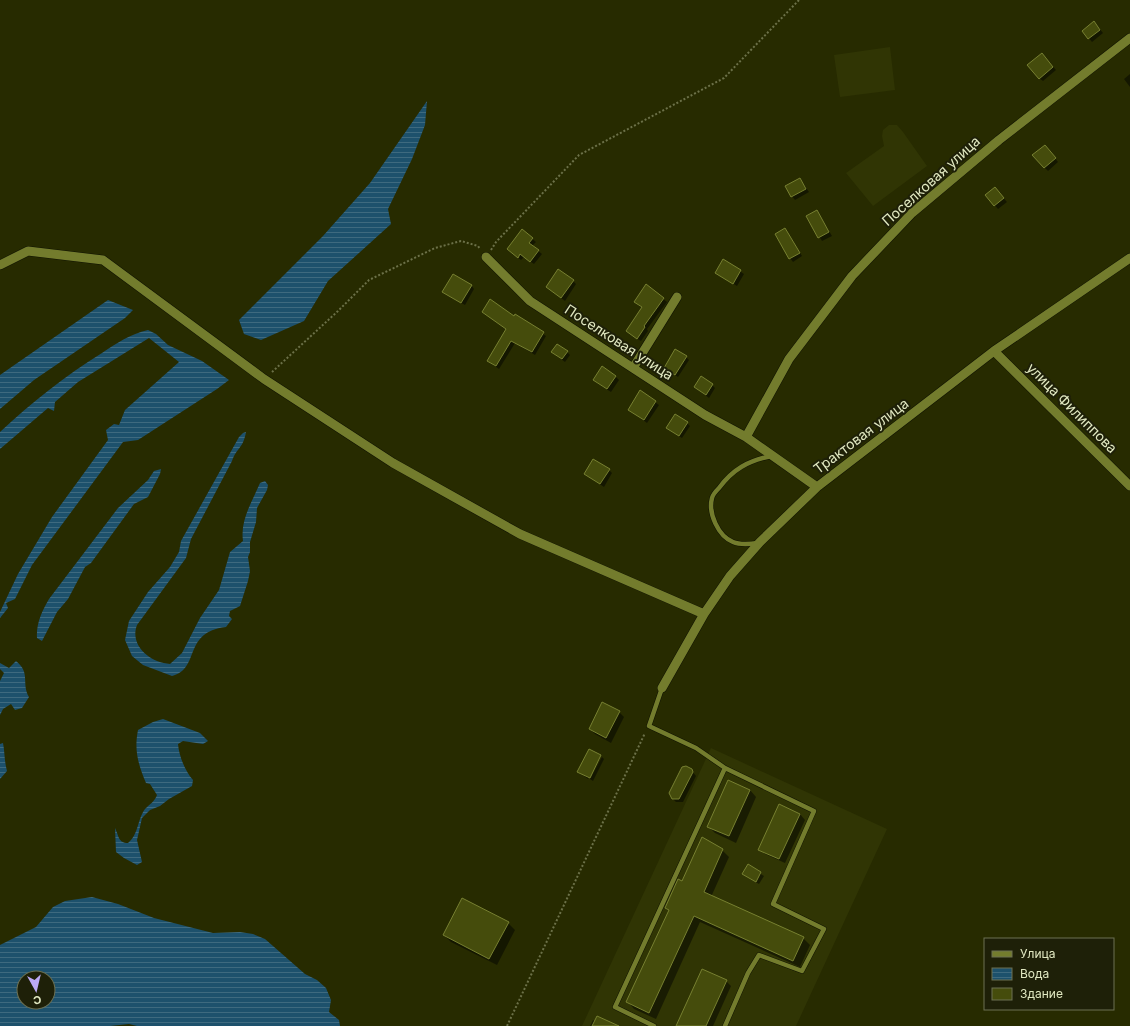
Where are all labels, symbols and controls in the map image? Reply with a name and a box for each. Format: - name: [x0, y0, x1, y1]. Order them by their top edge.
- street label: Поселковая улица: [878, 132, 983, 229]
- street label: Поселковая улица: [562, 300, 677, 383]
- street label: улица Филиппова: [1024, 359, 1121, 456]
- street label: Трактовая улица: [810, 394, 911, 477]
- legend: [984, 938, 1114, 1010]
- text: Улица: [1020, 946, 1055, 961]
- text: Вода: [1020, 966, 1049, 981]
- north arrow: [16, 970, 56, 1010]
- text: Здание: [1020, 986, 1063, 1001]
- text: С: [32, 992, 42, 1007]

